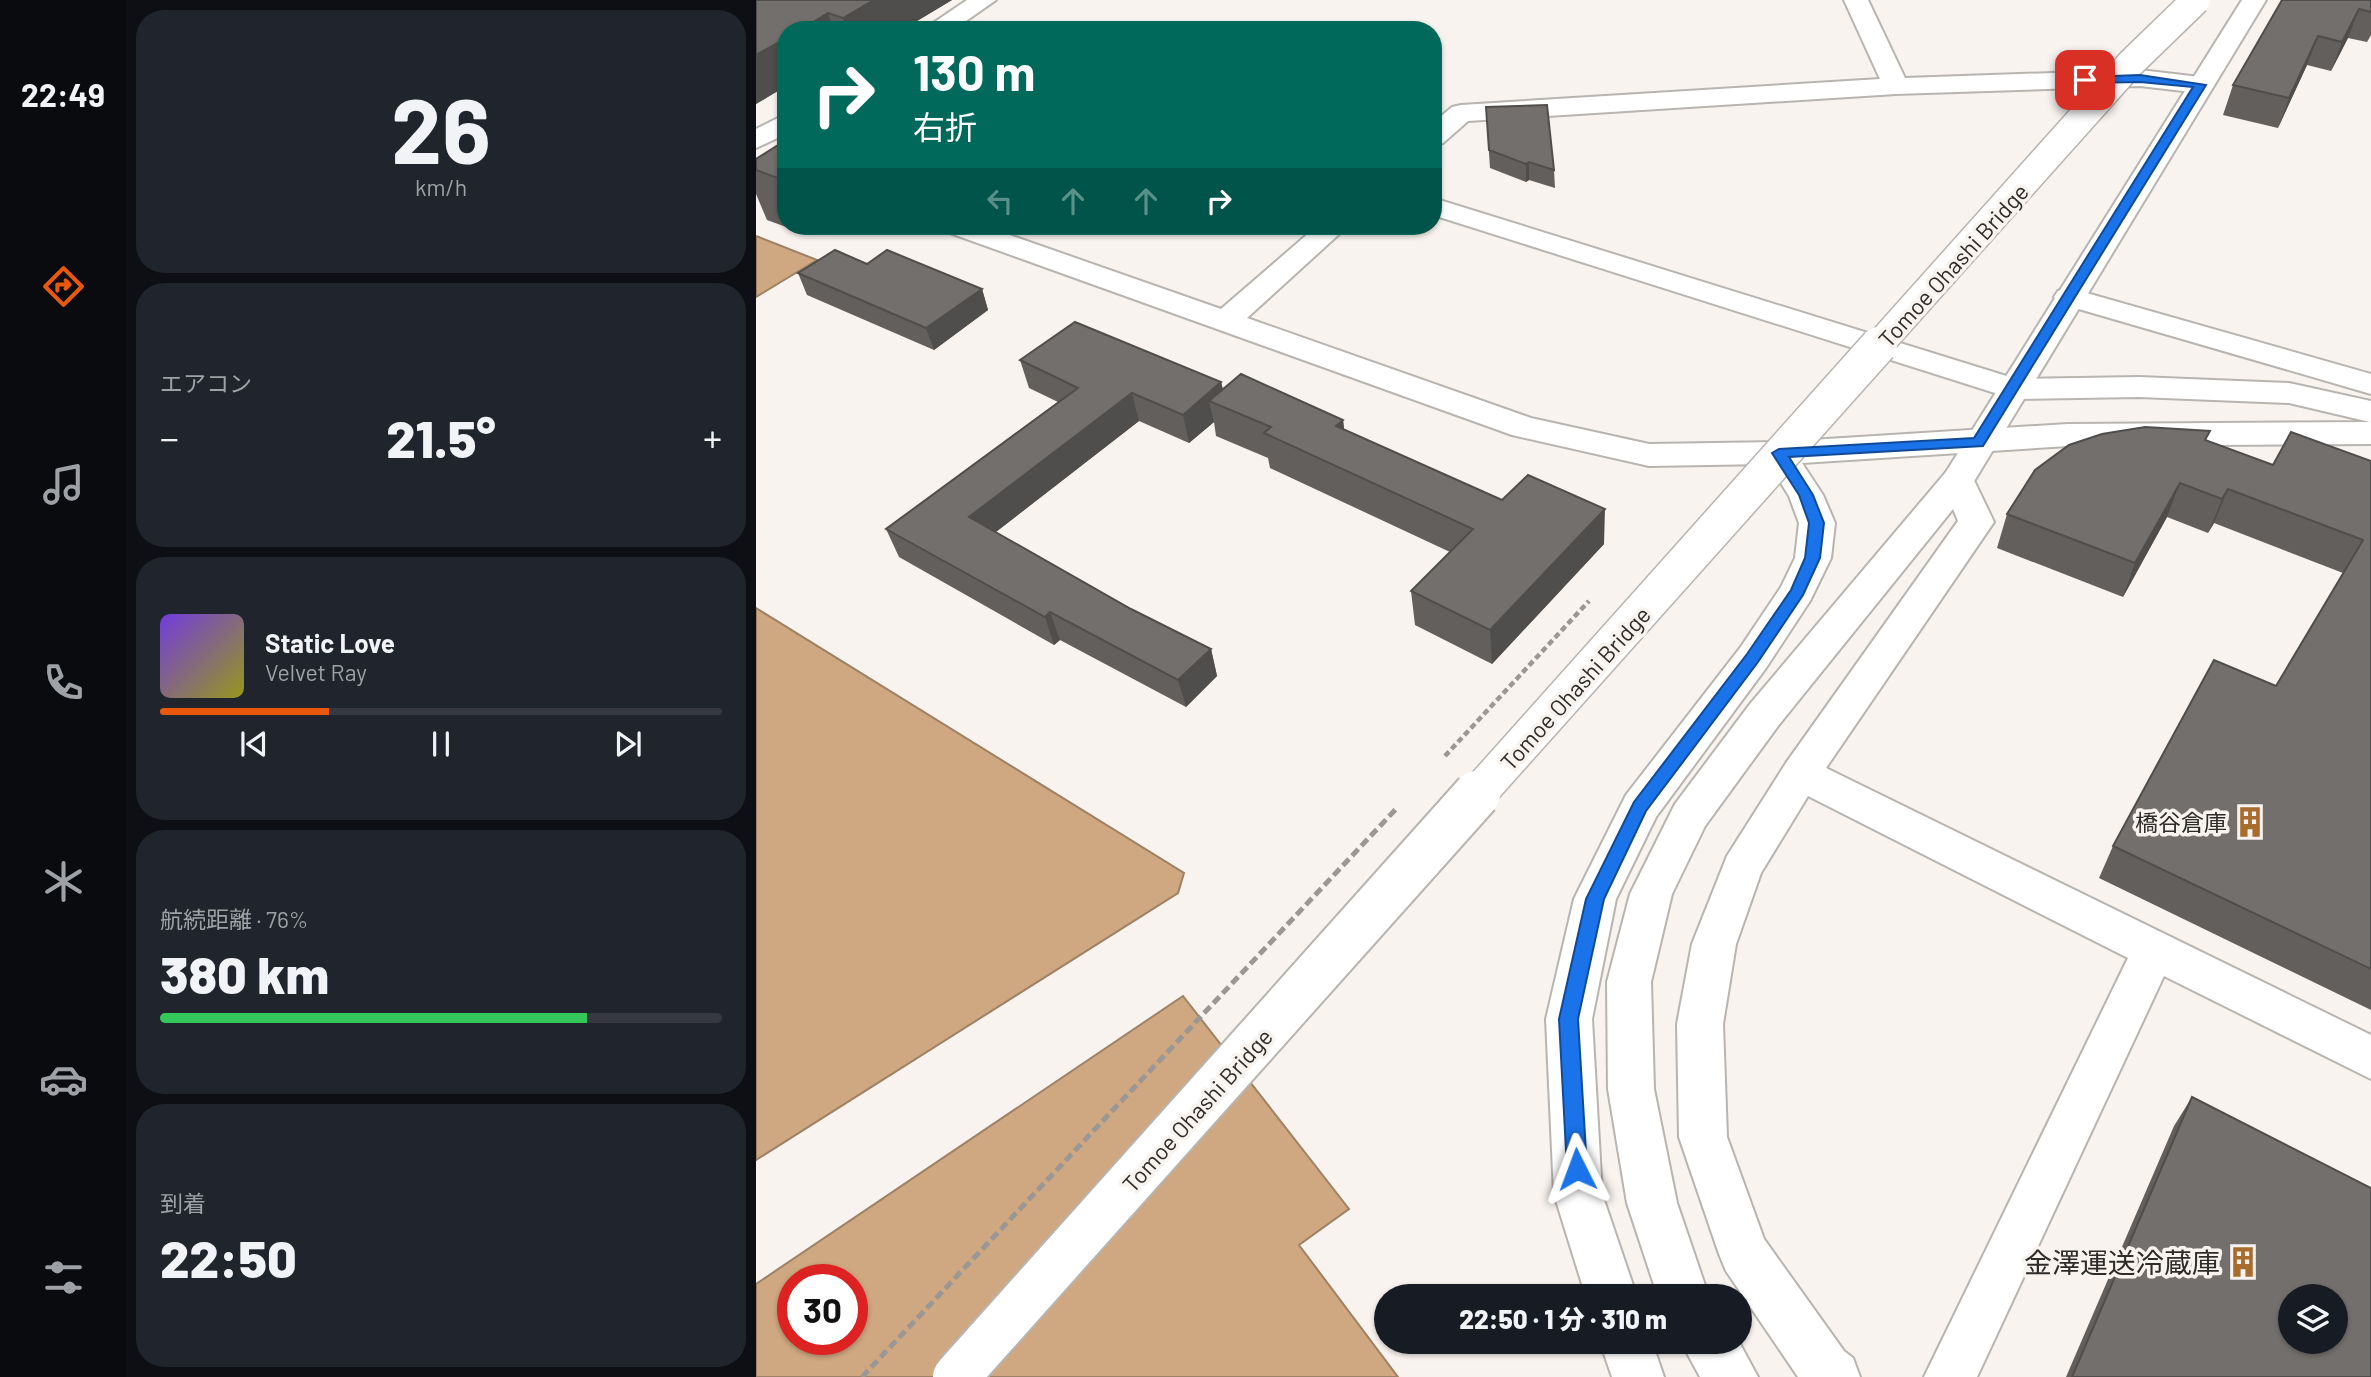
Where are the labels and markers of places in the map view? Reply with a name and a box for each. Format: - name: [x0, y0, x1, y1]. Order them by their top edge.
- pin: [2055, 50, 2115, 110]
- building icon: 橋谷倉庫: [2233, 805, 2267, 839]
- place label: 橋谷倉庫: [2135, 808, 2227, 836]
- place label: 金澤運送冷蔵庫: [2024, 1245, 2220, 1279]
- building icon: 金澤運送冷蔵庫: [2226, 1245, 2260, 1279]

